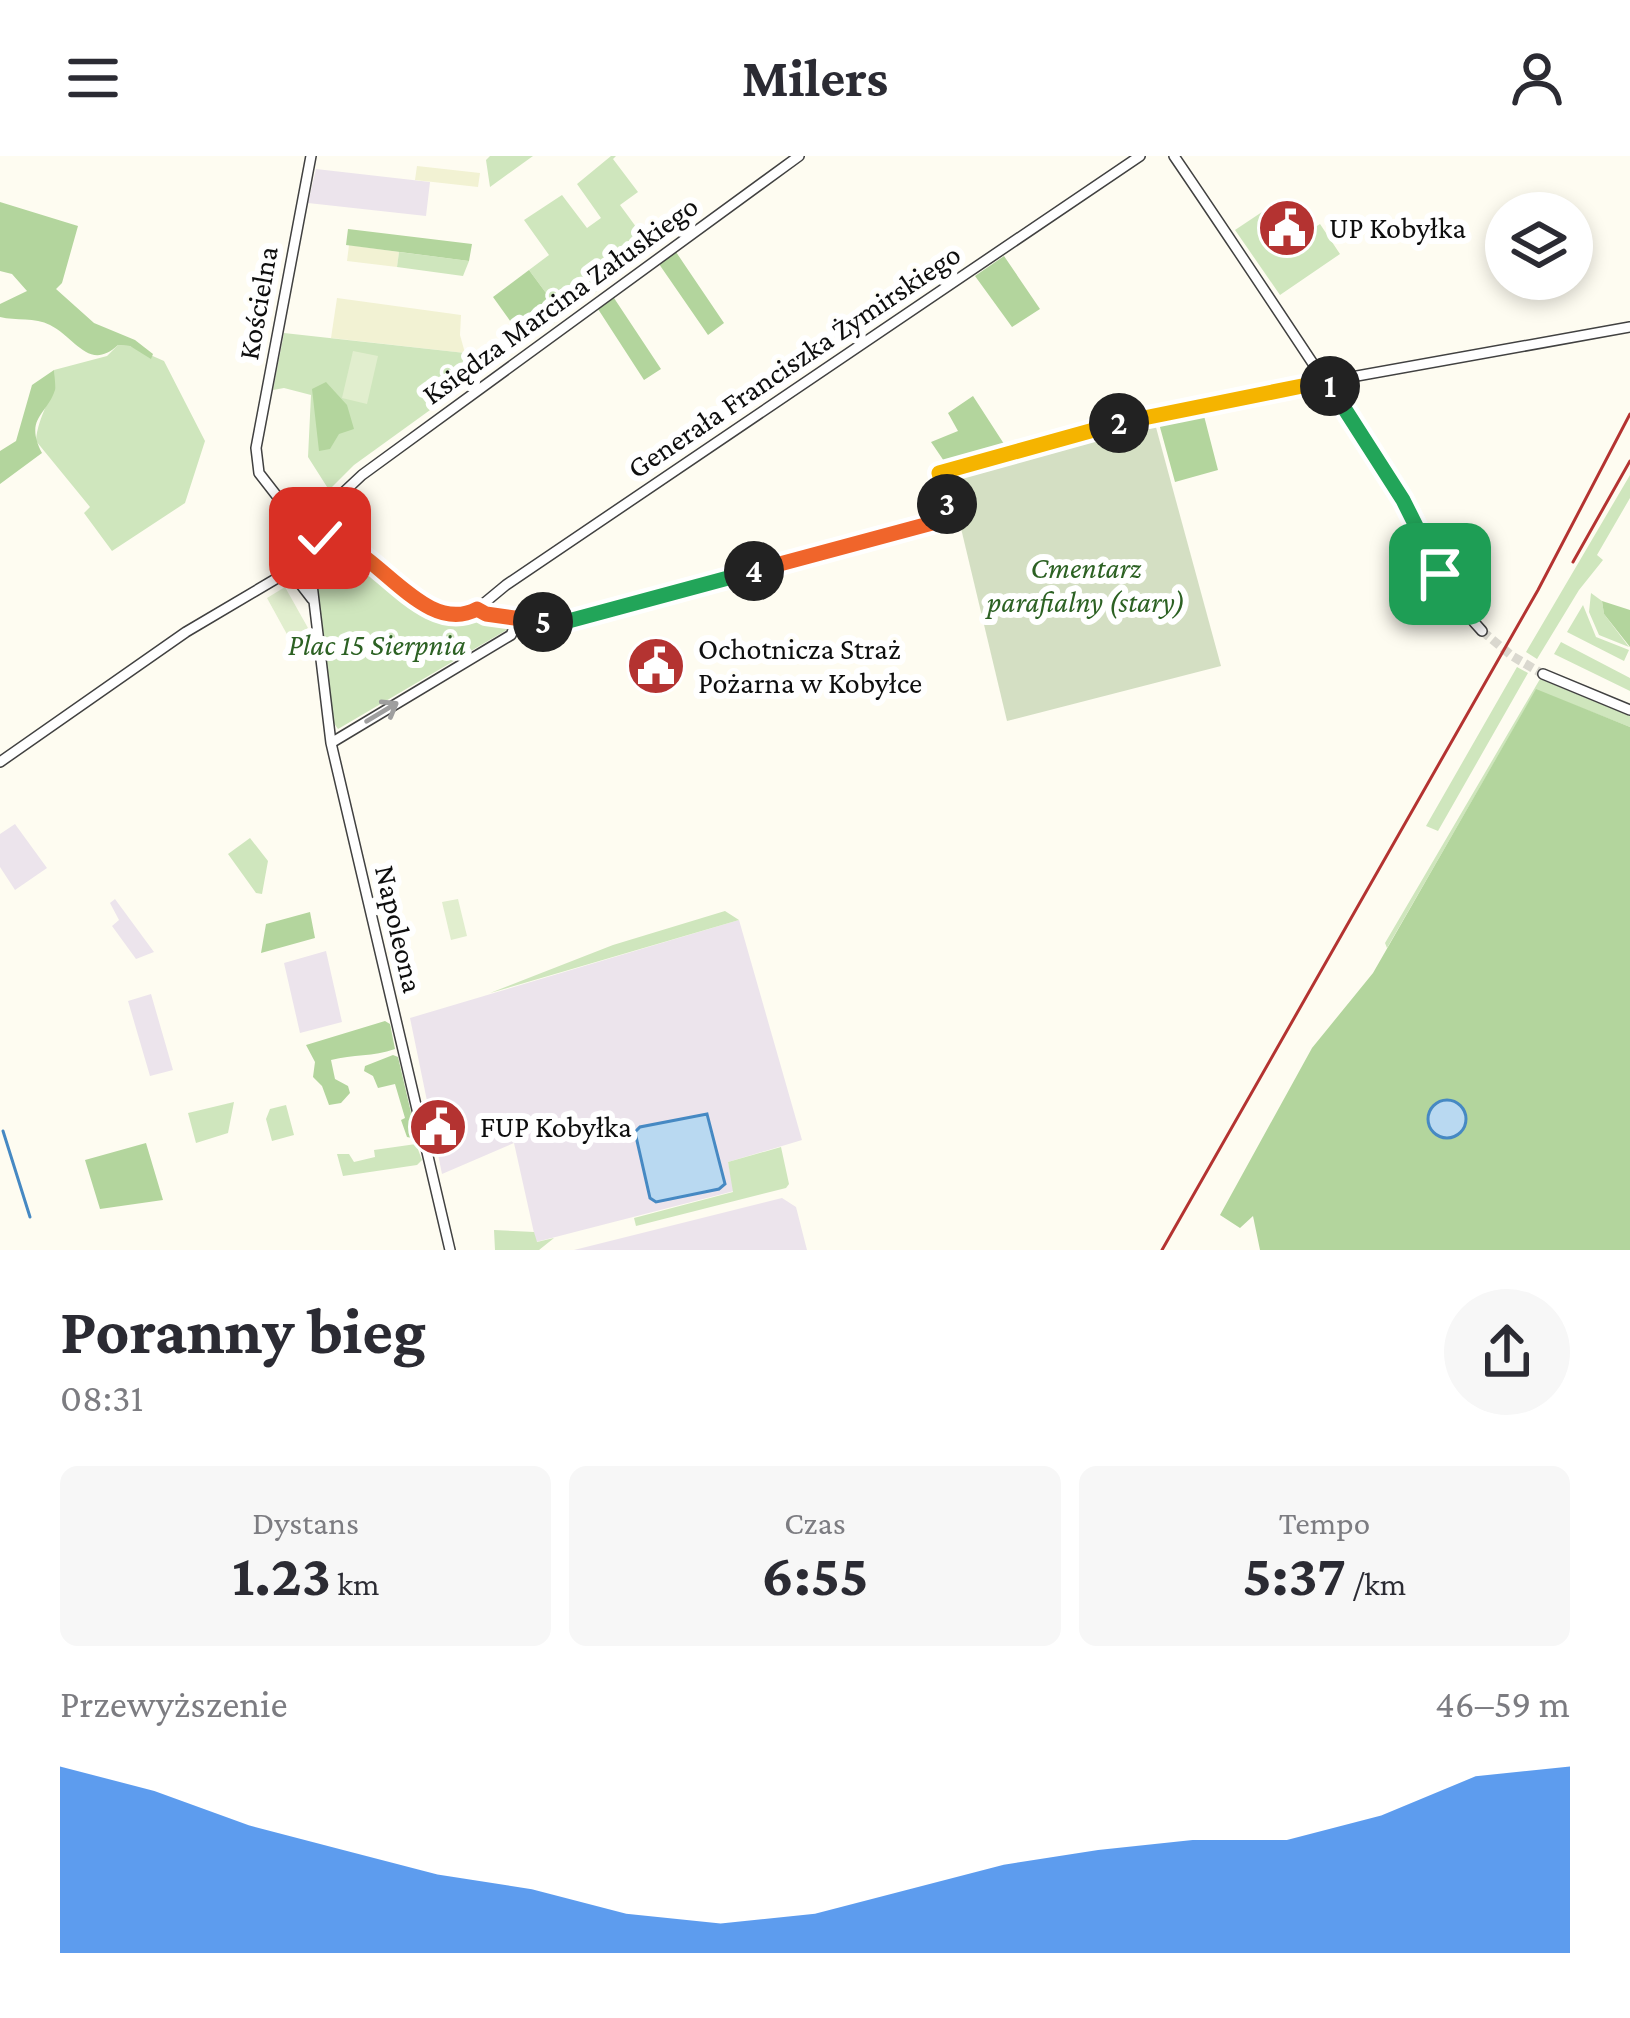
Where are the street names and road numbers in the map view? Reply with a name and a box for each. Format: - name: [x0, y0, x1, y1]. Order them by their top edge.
- street label: Księdza Marcina Załuskiego: [416, 189, 704, 411]
- street label: Generała Franciszka Żymirskiego: [621, 237, 967, 485]
- street label: Kościelna: [231, 243, 284, 362]
- street label: Napoleona: [368, 862, 430, 996]

